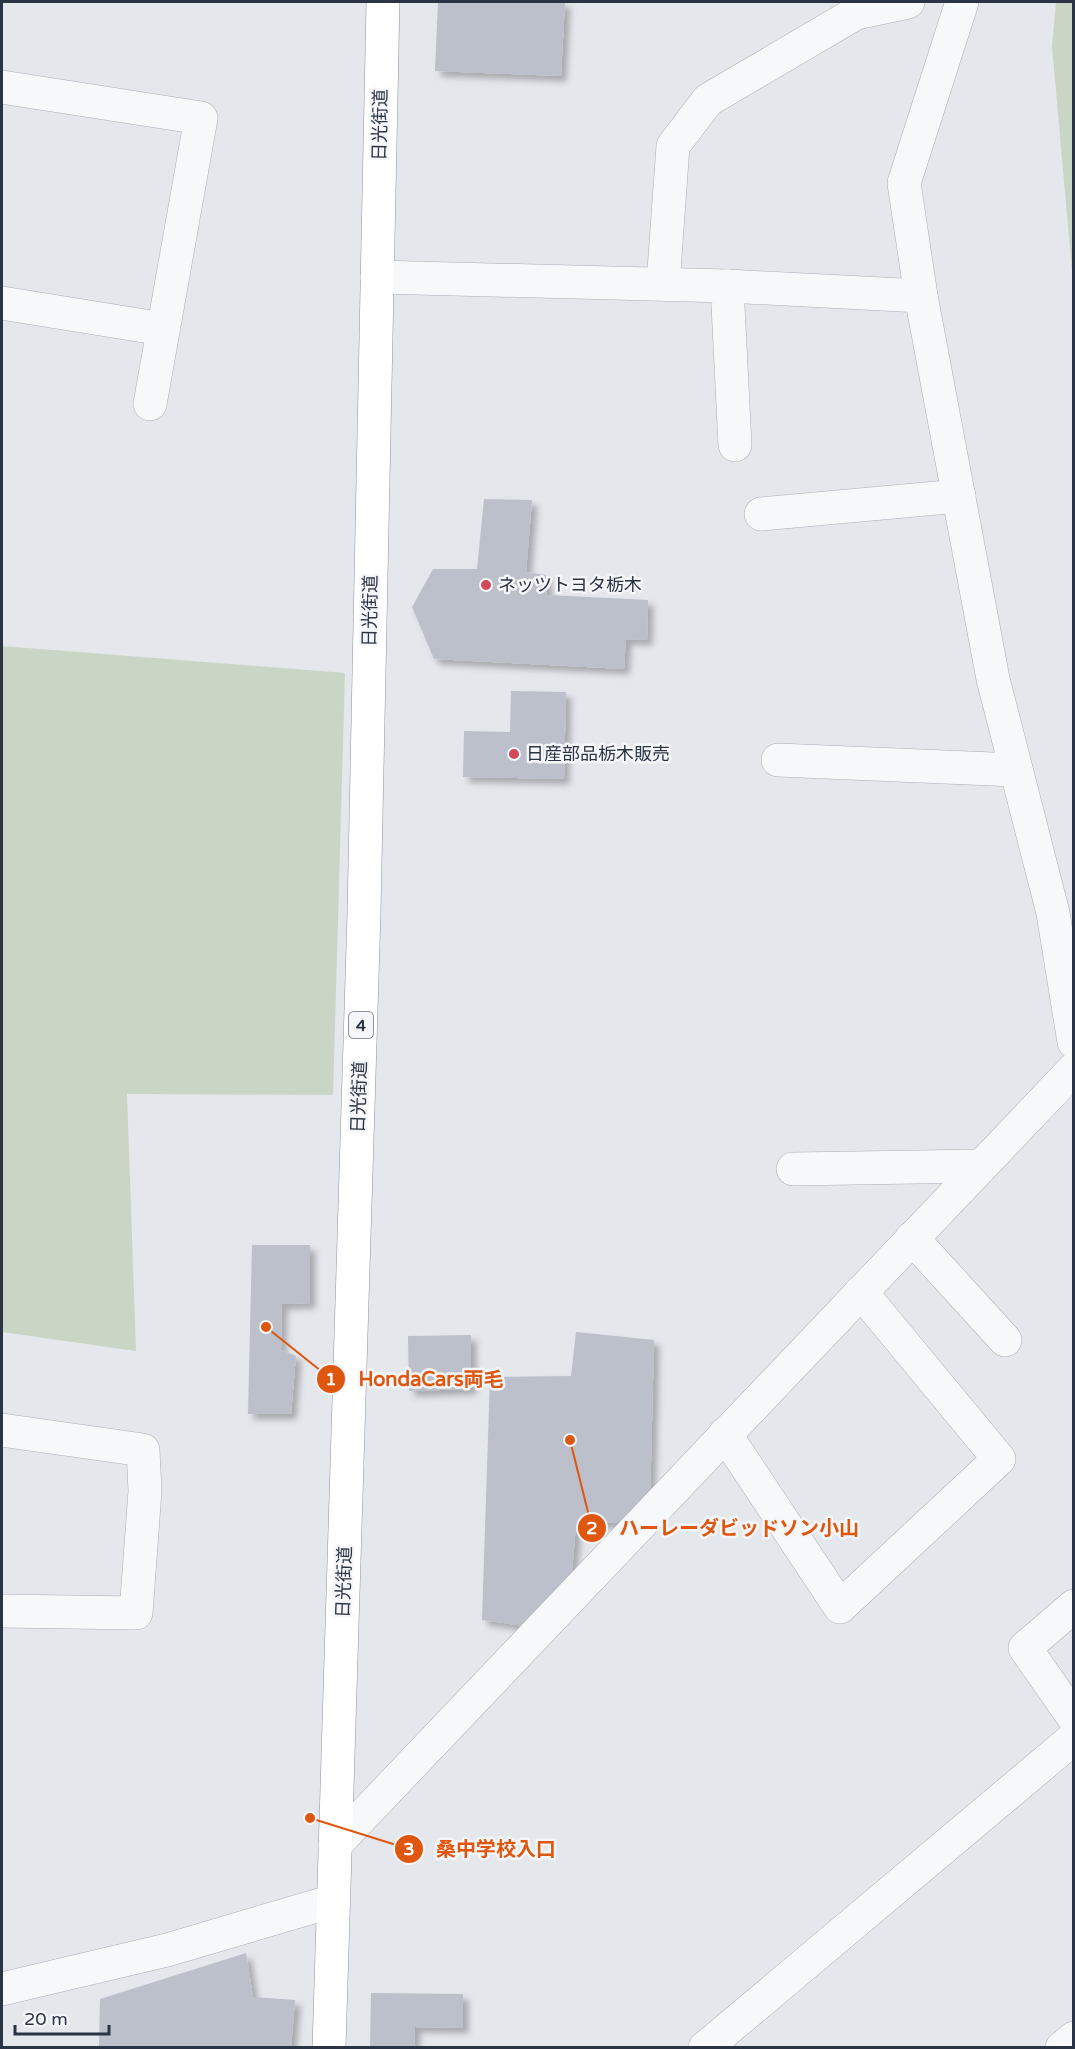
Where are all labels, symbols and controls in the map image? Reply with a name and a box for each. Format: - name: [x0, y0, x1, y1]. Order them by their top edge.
- street label: 日光街道: [368, 89, 392, 161]
- place label: ネッツトヨタ栃木: [498, 574, 642, 596]
- street label: 日光街道: [358, 575, 382, 647]
- marker: ネッツトヨタ栃木: [479, 578, 493, 592]
- place label: 日産部品栃木販売: [526, 743, 670, 765]
- marker: 日産部品栃木販売: [507, 747, 521, 761]
- road number: 4: [349, 1012, 373, 1038]
- street label: 日光街道: [347, 1061, 371, 1133]
- callout: HondaCars両毛: [316, 1360, 515, 1398]
- text: 1: [325, 1368, 337, 1390]
- text: HondaCars両毛: [358, 1368, 504, 1392]
- callout: ハーレーダビッドソン小山: [577, 1509, 871, 1547]
- text: 2: [586, 1517, 598, 1539]
- text: ハーレーダビッドソン小山: [619, 1517, 859, 1541]
- street label: 日光街道: [332, 1546, 356, 1618]
- callout: 桑中学校入口: [394, 1830, 568, 1868]
- text: 3: [403, 1838, 415, 1860]
- text: 桑中学校入口: [436, 1838, 556, 1862]
- scale bar: [15, 1998, 110, 2036]
- text: 20 m: [24, 2008, 68, 2030]

